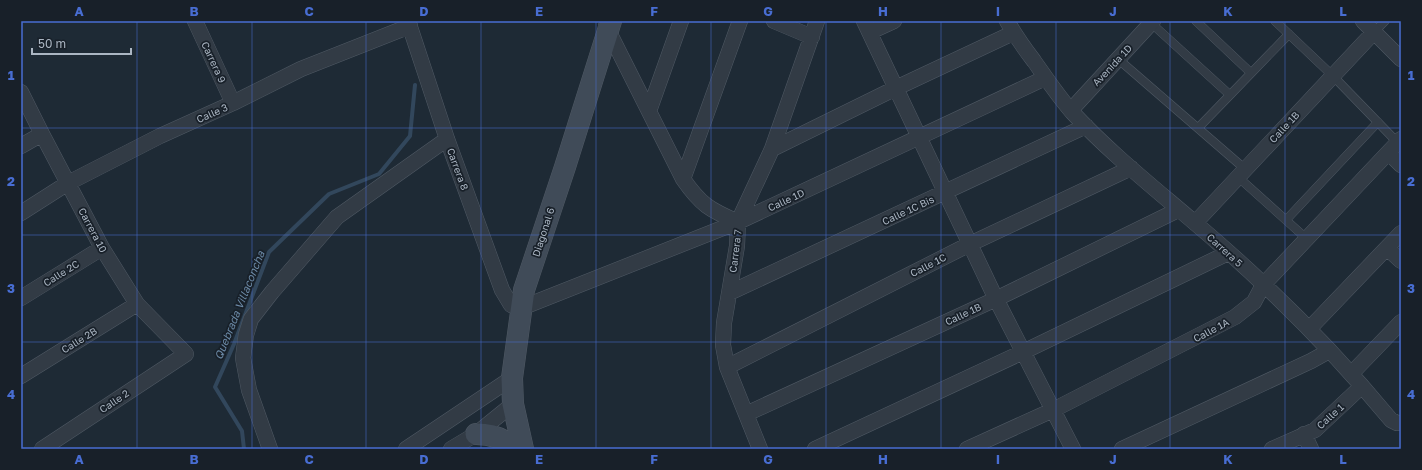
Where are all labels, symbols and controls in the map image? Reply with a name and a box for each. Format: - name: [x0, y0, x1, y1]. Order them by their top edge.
- text: A: [74, 3, 84, 19]
- text: B: [189, 3, 199, 19]
- text: C: [304, 3, 314, 19]
- text: D: [419, 3, 429, 19]
- text: E: [535, 3, 543, 19]
- text: F: [650, 3, 658, 19]
- text: G: [763, 3, 773, 19]
- text: H: [878, 3, 888, 19]
- text: I: [996, 3, 1000, 19]
- text: J: [1109, 3, 1117, 19]
- text: K: [1223, 3, 1233, 19]
- text: L: [1339, 3, 1347, 19]
- scale bar: [32, 30, 131, 56]
- text: 50 m: [38, 36, 66, 51]
- street label: Carrera 9: [199, 40, 229, 84]
- street label: Avenida 1D: [1090, 42, 1134, 88]
- text: 1: [8, 67, 15, 83]
- text: 1: [1408, 67, 1415, 83]
- street label: Calle 3: [195, 101, 230, 125]
- street label: Calle 1B: [1266, 109, 1302, 145]
- street label: Carrera 8: [445, 146, 471, 192]
- text: 2: [7, 173, 15, 189]
- text: 2: [1407, 173, 1415, 189]
- street label: Calle 1D: [766, 186, 806, 214]
- street label: Calle 1C Bis: [880, 193, 936, 227]
- street label: Carrera 10: [76, 206, 110, 254]
- street label: Diagonal 6: [529, 206, 557, 258]
- street label: Carrera 7: [726, 229, 744, 273]
- street label: Carrera 5: [1205, 231, 1245, 269]
- water label: Quebrada Villaconcha: [211, 248, 267, 361]
- street label: Calle 1C: [908, 251, 948, 279]
- street label: Calle 2C: [41, 257, 81, 289]
- text: 3: [7, 280, 15, 296]
- text: 3: [1407, 280, 1415, 296]
- street label: Calle 1B: [943, 300, 983, 328]
- street label: Calle 1A: [1191, 316, 1231, 344]
- street label: Calle 2B: [59, 324, 99, 356]
- text: 4: [7, 386, 15, 402]
- text: 4: [1407, 386, 1415, 402]
- street label: Calle 2: [97, 387, 131, 415]
- street label: Calle 1: [1314, 401, 1346, 431]
- text: A: [74, 451, 84, 467]
- text: B: [189, 451, 199, 467]
- text: C: [304, 451, 314, 467]
- text: D: [419, 451, 429, 467]
- text: E: [535, 451, 543, 467]
- text: F: [650, 451, 658, 467]
- text: G: [763, 451, 773, 467]
- text: H: [878, 451, 888, 467]
- text: I: [996, 451, 1000, 467]
- text: J: [1109, 451, 1117, 467]
- text: K: [1223, 451, 1233, 467]
- text: L: [1339, 451, 1347, 467]

